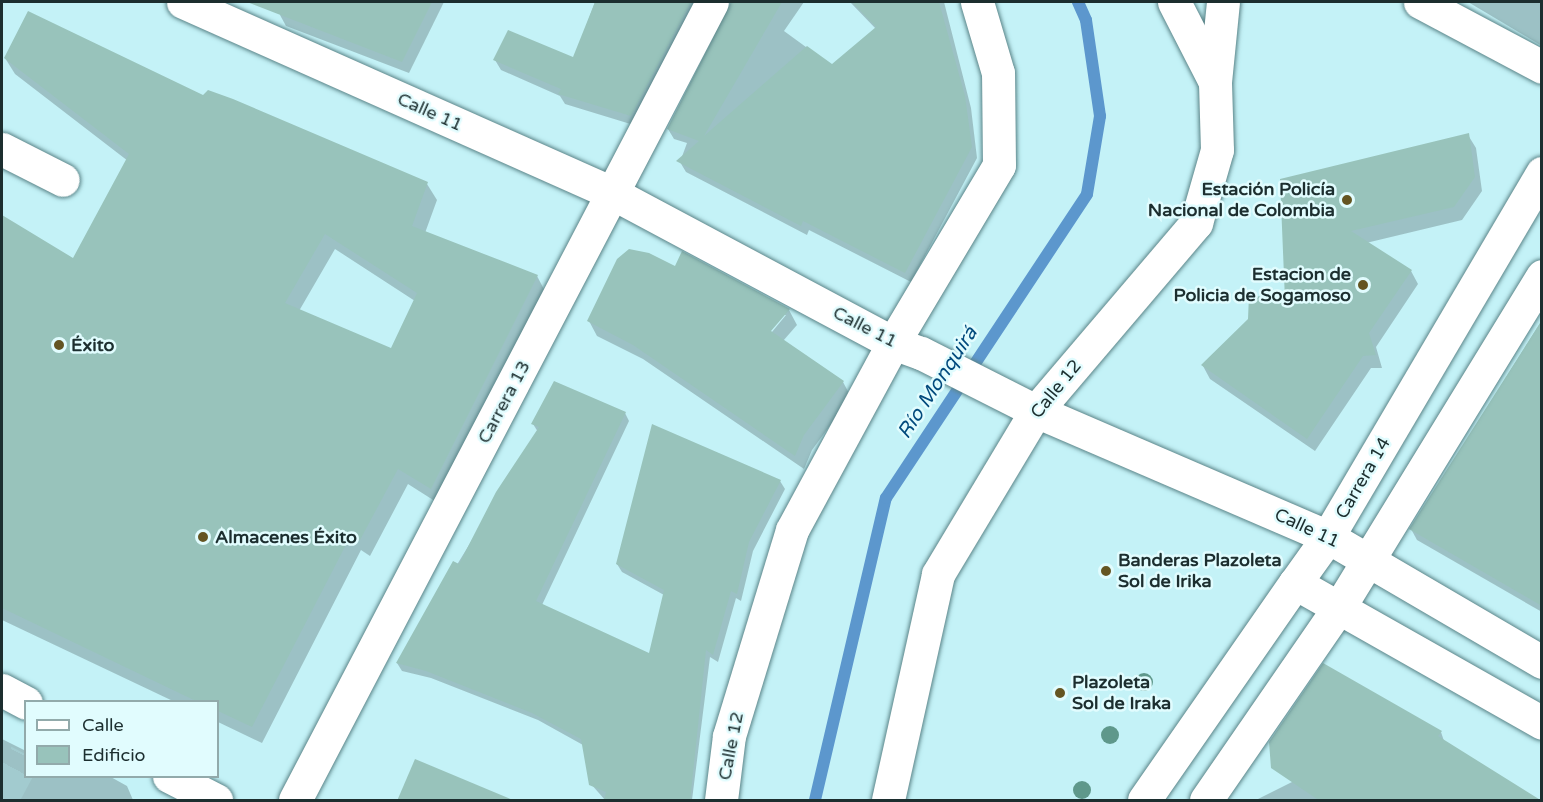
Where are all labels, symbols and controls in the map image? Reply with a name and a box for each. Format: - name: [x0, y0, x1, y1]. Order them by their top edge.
- street label: Calle 11: [394, 88, 466, 136]
- place label: Estación Policía Nacional de Colombia: [1148, 179, 1335, 222]
- marker: Estación Policía Nacional de Colombia: [1340, 193, 1354, 207]
- place label: Estacion de Policia de Sogamoso: [1174, 264, 1351, 306]
- marker: Estacion de Policia de Sogamoso: [1356, 278, 1370, 292]
- street label: Calle 11: [829, 302, 901, 352]
- water label: Río Monquirá: [893, 323, 983, 443]
- place label: Éxito: [71, 334, 114, 356]
- marker: Éxito: [52, 338, 66, 352]
- street label: Calle 12: [1026, 355, 1086, 423]
- street label: Carrera 13: [473, 357, 535, 447]
- street label: Carrera 14: [1331, 433, 1395, 523]
- street label: Calle 11: [1271, 504, 1343, 552]
- place label: Almacenes Éxito: [215, 526, 357, 548]
- marker: Almacenes Éxito: [196, 530, 210, 544]
- place label: Banderas Plazoleta Sol de Irika: [1118, 550, 1282, 592]
- marker: Banderas Plazoleta Sol de Irika: [1099, 564, 1113, 578]
- place label: Plazoleta Sol de Iraka: [1072, 672, 1171, 714]
- marker: Plazoleta Sol de Iraka: [1053, 686, 1067, 700]
- legend: [24, 700, 219, 778]
- street label: Calle 12: [714, 710, 748, 782]
- text: Calle: [82, 714, 124, 736]
- text: Edificio: [82, 744, 146, 766]

